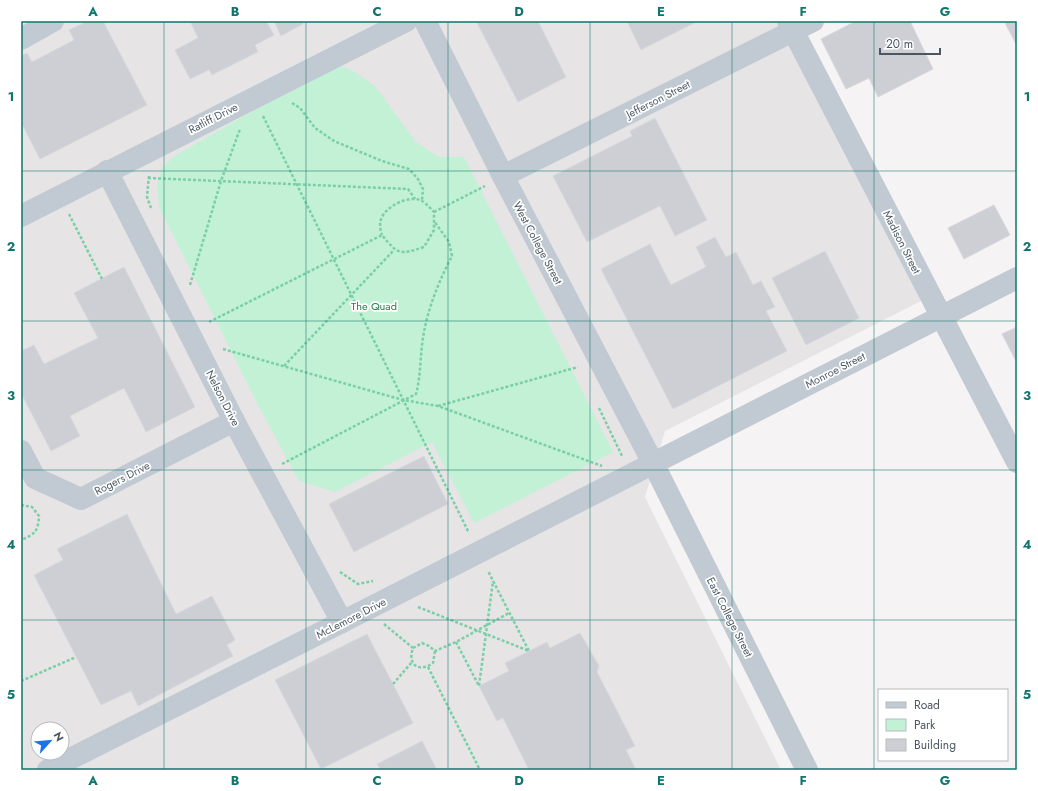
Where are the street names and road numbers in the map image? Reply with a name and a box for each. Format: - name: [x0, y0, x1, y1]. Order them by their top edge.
- street label: Jefferson Street: [621, 76, 693, 123]
- street label: Ratliff Drive: [186, 99, 241, 137]
- street label: West College Street: [509, 199, 567, 288]
- street label: Madison Street: [879, 208, 925, 277]
- street label: Monroe Street: [802, 348, 868, 392]
- street label: Nelson Drive: [202, 367, 244, 429]
- street label: Rogers Drive: [92, 457, 153, 499]
- street label: East College Street: [703, 574, 757, 660]
- street label: McLemore Drive: [313, 593, 389, 642]

